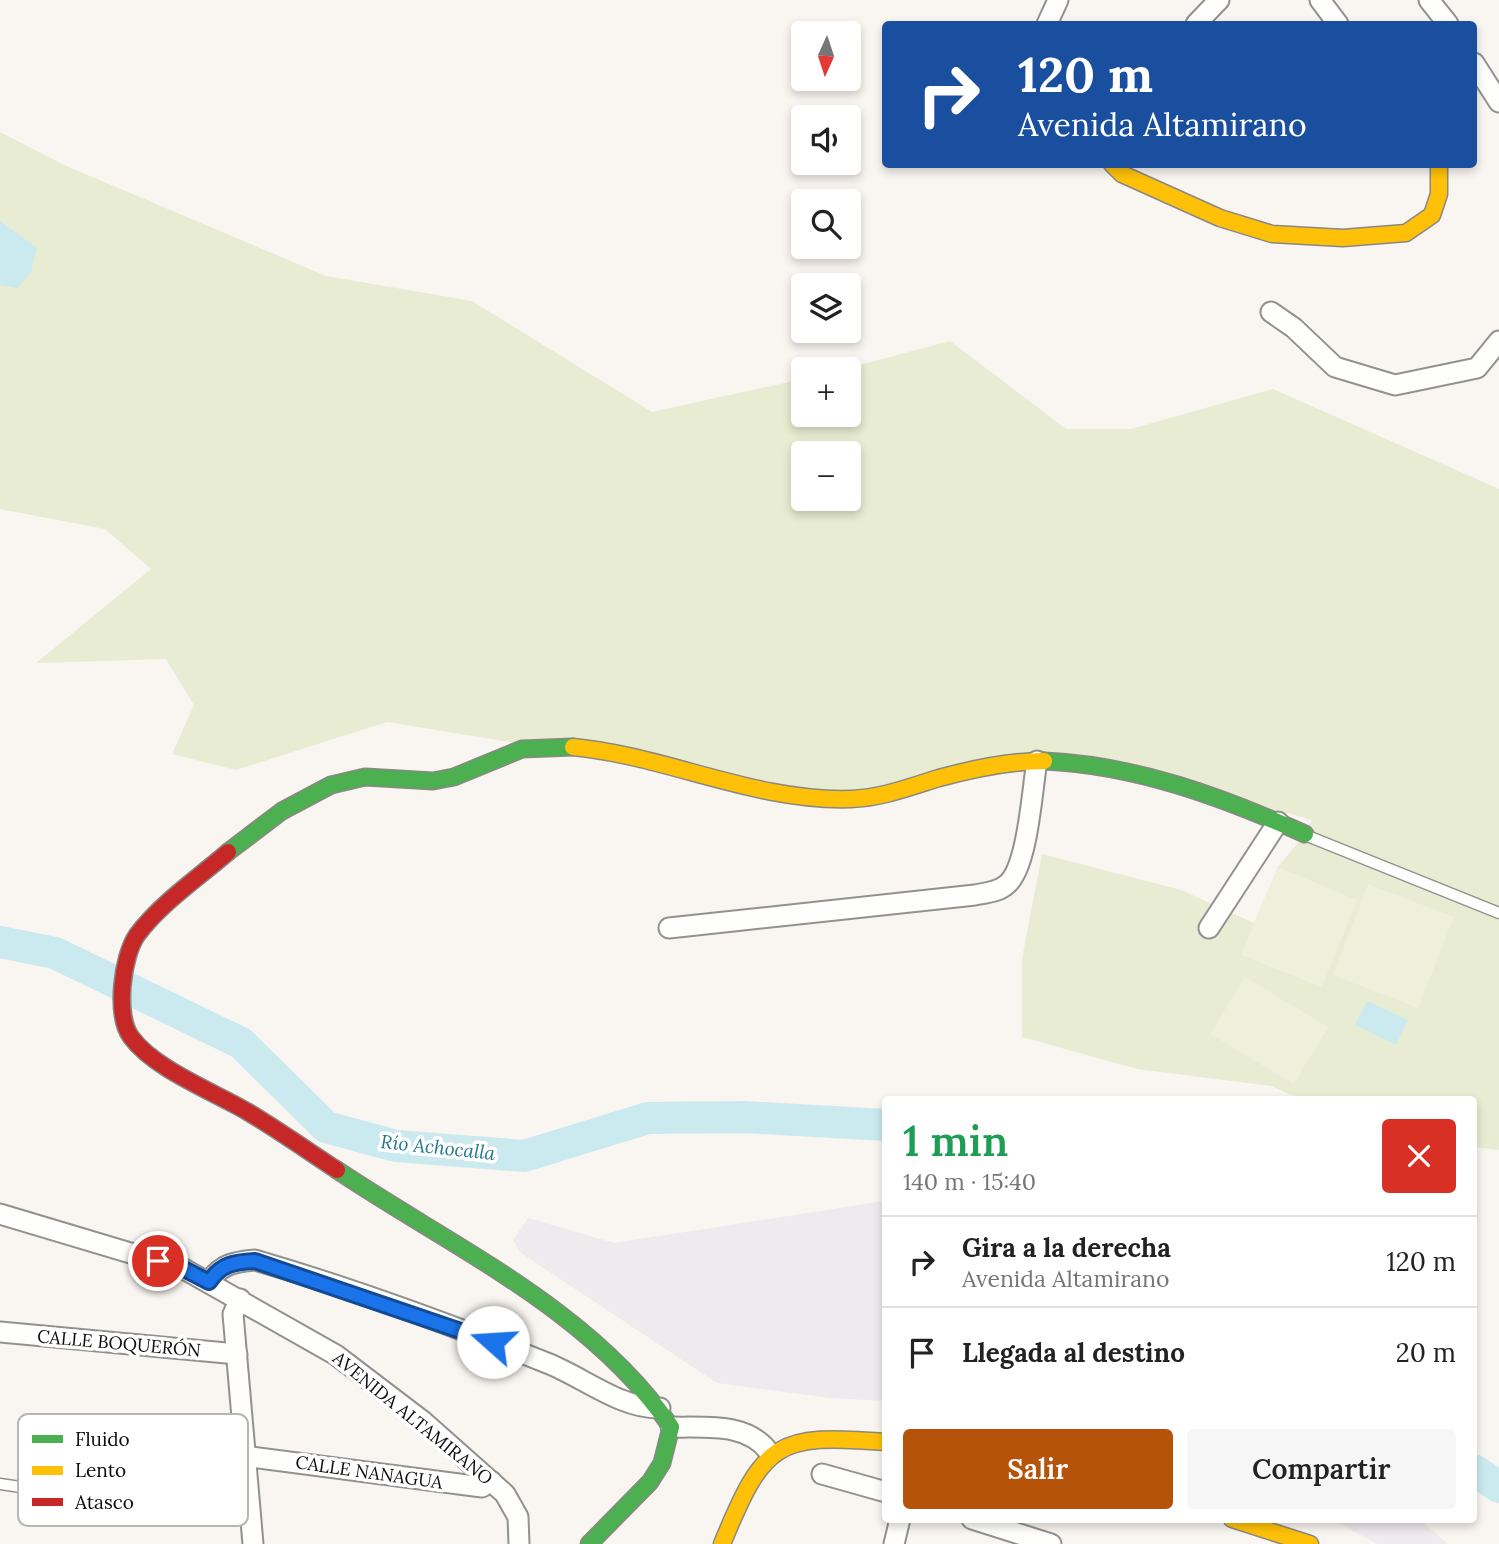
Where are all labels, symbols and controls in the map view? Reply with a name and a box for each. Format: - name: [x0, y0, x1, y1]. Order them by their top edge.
- north arrow: [791, 21, 861, 91]
- map controls: [791, 21, 861, 511]
- text: 120 m: [1018, 43, 1153, 105]
- icon: right: [903, 49, 994, 140]
- text: Avenida Altamirano: [1018, 104, 1307, 145]
- button: sound: [791, 105, 861, 175]
- button: search: [791, 189, 861, 259]
- button: layers: [791, 273, 861, 343]
- button: +: [791, 357, 861, 427]
- button: −: [791, 441, 861, 511]
- text: 1 min: [903, 1114, 1008, 1168]
- button: close: [1382, 1119, 1456, 1193]
- water label: Río Achocalla: [380, 1129, 497, 1165]
- text: 140 m · 15:40: [903, 1167, 1036, 1196]
- pin: [128, 1231, 188, 1291]
- text: Gira a la derecha: [962, 1231, 1171, 1264]
- icon: arrive: [139, 1242, 177, 1280]
- icon: right: [903, 1243, 941, 1281]
- text: 120 m: [1386, 1245, 1456, 1278]
- text: Avenida Altamirano: [962, 1264, 1170, 1293]
- position arrow: [456, 1305, 530, 1379]
- street label: CALLE BOQUERÓN: [36, 1324, 202, 1362]
- icon: arrive: [903, 1334, 941, 1372]
- text: Llegada al destino: [962, 1336, 1185, 1369]
- text: 20 m: [1396, 1336, 1456, 1369]
- street label: AVENIDA ALTAMIRANO: [328, 1346, 498, 1490]
- legend: [18, 1414, 248, 1526]
- text: Fluido: [75, 1427, 130, 1451]
- button: Salir: [903, 1429, 1173, 1509]
- button: Compartir: [1187, 1429, 1456, 1509]
- street label: CALLE NANAGUA: [294, 1450, 445, 1494]
- text: Lento: [75, 1458, 126, 1482]
- text: Atasco: [74, 1490, 134, 1514]

